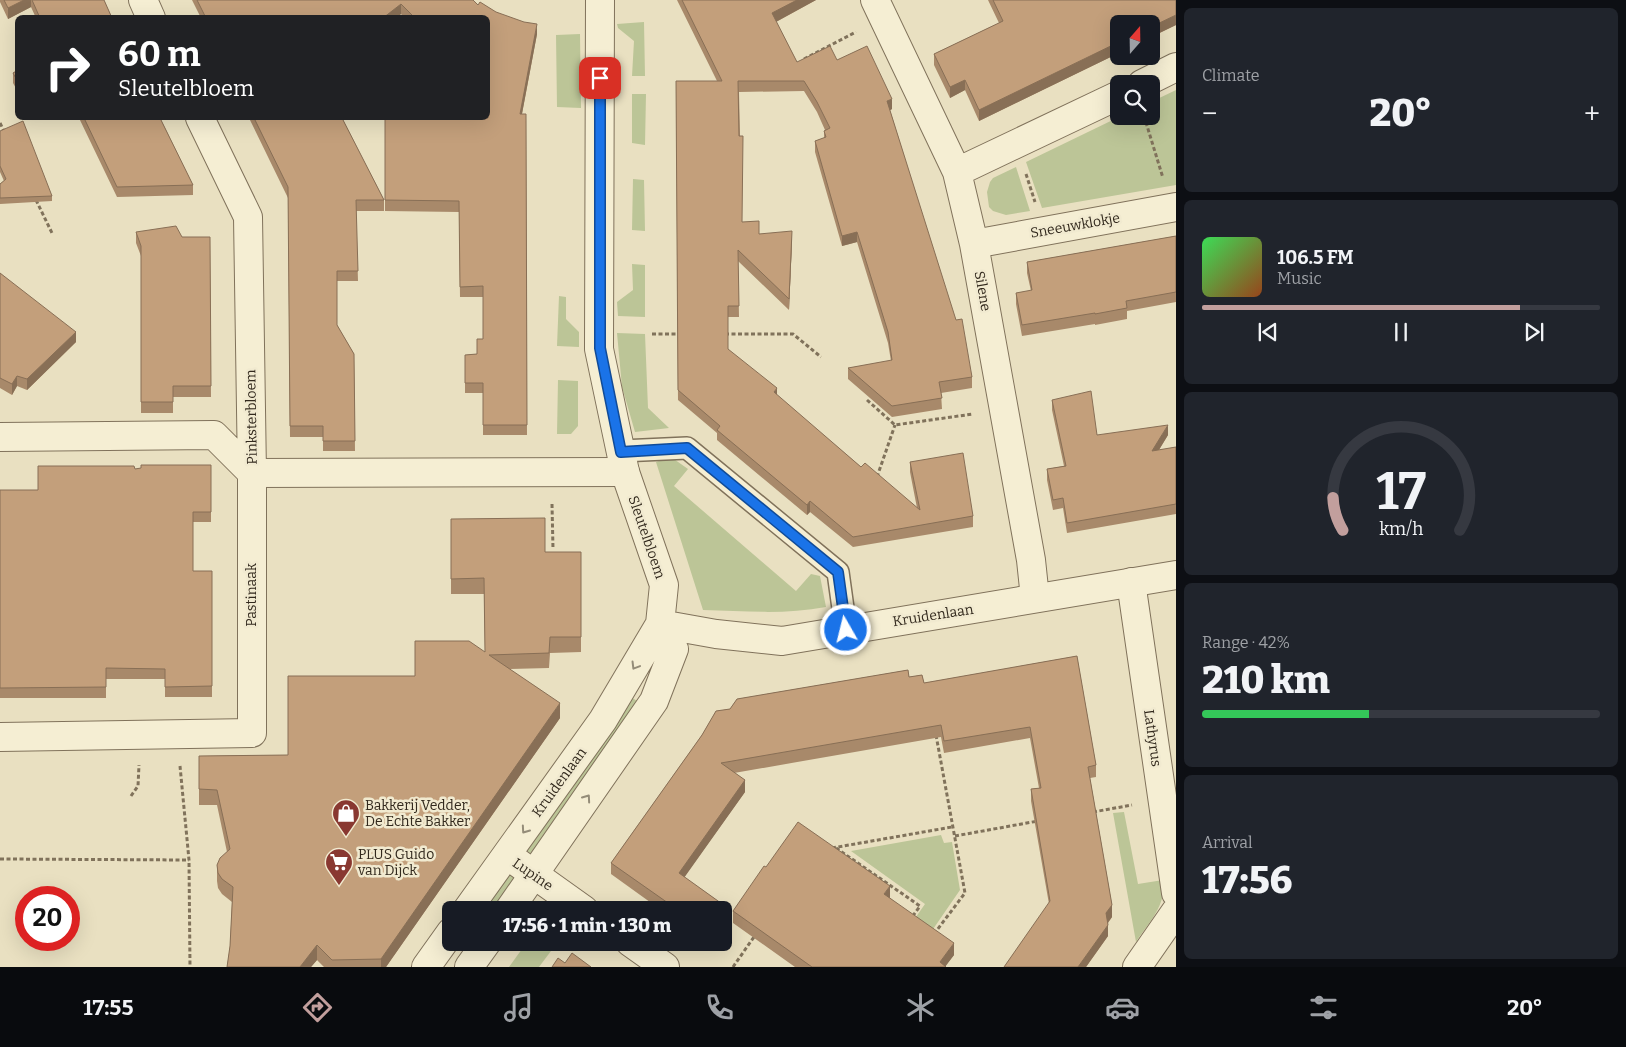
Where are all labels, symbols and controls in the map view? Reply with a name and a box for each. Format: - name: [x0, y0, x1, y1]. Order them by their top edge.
- north arrow: [1110, 15, 1160, 65]
- map controls: [1110, 15, 1160, 125]
- text: 60 m: [118, 33, 201, 75]
- icon: right: [35, 35, 100, 100]
- pin: [579, 57, 621, 99]
- icon: arrive: [586, 64, 614, 92]
- text: Climate: [1202, 66, 1260, 85]
- text: Sleutelbloem: [118, 75, 254, 102]
- button: search: [1110, 75, 1160, 125]
- text: 20°: [1370, 90, 1432, 136]
- text: −: [1202, 97, 1217, 130]
- text: +: [1584, 97, 1600, 130]
- street label: Sneeuwklokje: [1029, 209, 1121, 242]
- text: 106.5 FM: [1277, 246, 1354, 269]
- text: Music: [1277, 269, 1322, 288]
- street label: Silene: [971, 270, 994, 312]
- icon: previous: [1254, 318, 1282, 346]
- icon: pause: [1387, 318, 1415, 346]
- icon: next: [1520, 318, 1548, 346]
- street label: Pinksterbloem: [242, 369, 261, 465]
- text: 17: [1376, 460, 1426, 523]
- street label: Sleutelbloem: [624, 493, 669, 581]
- text: km/h: [1379, 518, 1423, 540]
- street label: Pastinaak: [243, 563, 260, 627]
- street label: Kruidenlaan: [891, 601, 975, 630]
- position arrow: [819, 603, 871, 655]
- text: Range · 42%: [1202, 633, 1290, 652]
- text: 210 km: [1202, 657, 1330, 703]
- one-way arrow: [632, 660, 642, 669]
- street label: Lathyrus: [1140, 709, 1165, 768]
- street label: Kruidenlaan: [529, 744, 590, 820]
- one-way arrow: [581, 794, 590, 804]
- place label: Bakkerij Vedder, De Echte Bakker: [365, 797, 470, 830]
- shop icon: Bakkerij Vedder, De Echte Bakker: [331, 798, 361, 837]
- one-way arrow: [522, 824, 531, 833]
- text: Arrival: [1202, 833, 1253, 852]
- place label: PLUS Guido van Dijck: [357, 846, 434, 879]
- supermarket icon: PLUS Guido van Dijck: [324, 847, 354, 886]
- street label: Lupine: [509, 854, 556, 894]
- text: 17:56: [1202, 857, 1292, 903]
- speed limit sign: 20: [15, 886, 80, 951]
- text: 17:56 · 1 min · 130 m: [503, 914, 671, 937]
- icon: directions: [300, 990, 335, 1025]
- icon: music: [501, 990, 536, 1025]
- icon: phone: [702, 990, 737, 1025]
- icon: climate: [903, 990, 938, 1025]
- icon: car: [1105, 990, 1140, 1025]
- icon: filters: [1306, 990, 1341, 1025]
- text: 17:55: [83, 994, 133, 1021]
- text: 20°: [1507, 994, 1543, 1021]

